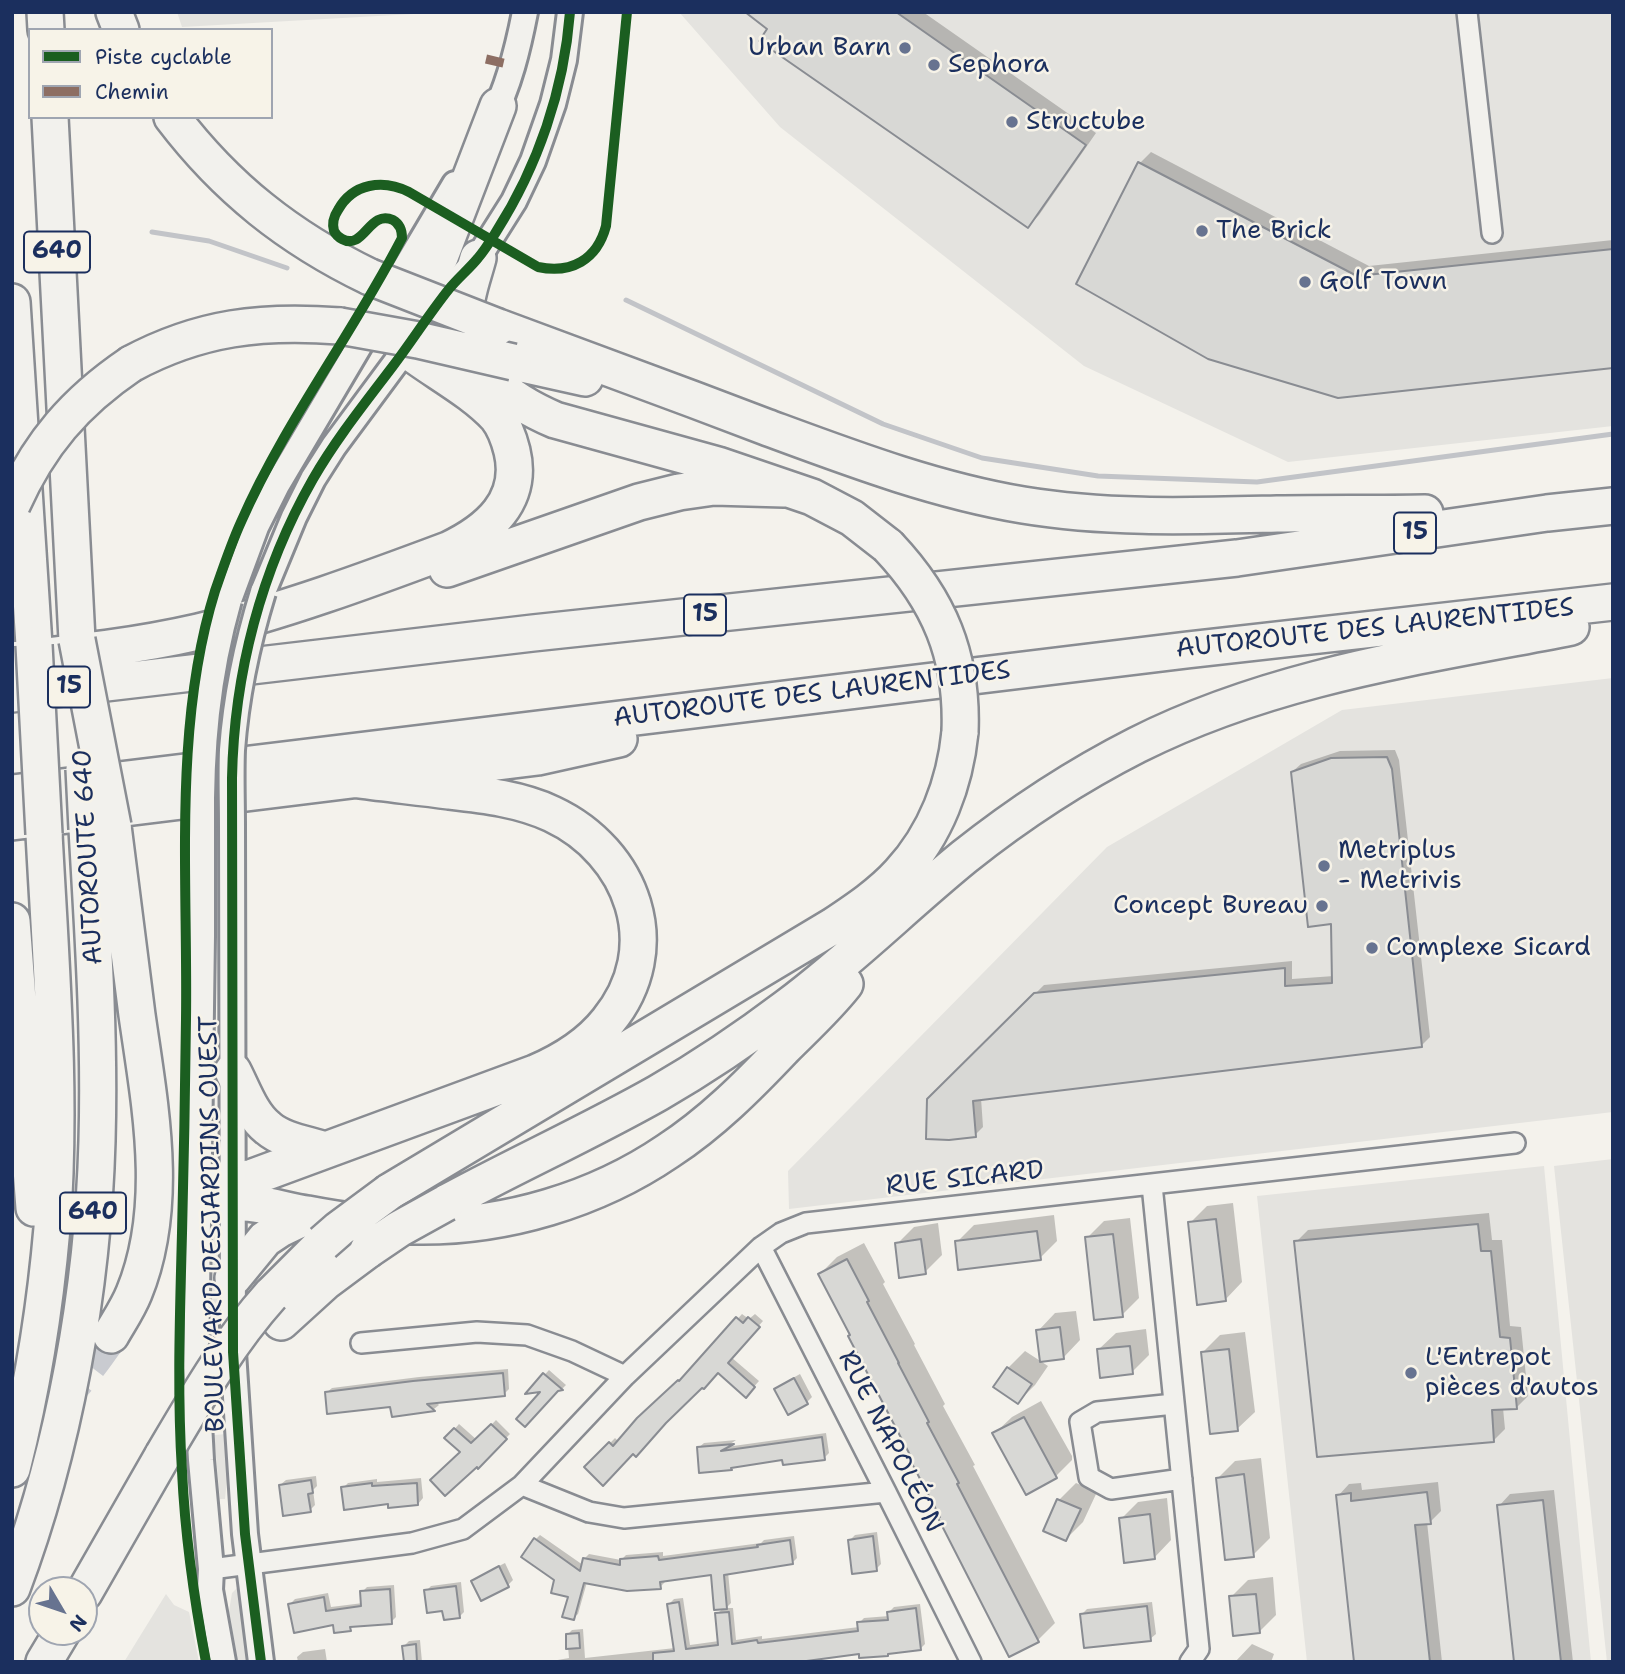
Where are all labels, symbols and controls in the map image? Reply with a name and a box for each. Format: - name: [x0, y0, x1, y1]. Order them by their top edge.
- legend: [28, 28, 273, 119]
- place label: Urban Barn: [748, 32, 891, 64]
- marker: Urban Barn: [897, 40, 913, 56]
- text: Piste cyclable: [95, 43, 232, 71]
- place label: Sephora: [948, 49, 1049, 81]
- marker: Sephora: [926, 57, 942, 73]
- text: Chemin: [95, 78, 169, 106]
- place label: Structube: [1026, 106, 1146, 138]
- marker: Structube: [1004, 114, 1020, 130]
- place label: The Brick: [1216, 215, 1332, 247]
- marker: The Brick: [1194, 223, 1210, 239]
- road number: 640: [24, 232, 90, 272]
- place label: Golf Town: [1319, 266, 1447, 298]
- marker: Golf Town: [1297, 274, 1313, 290]
- road number: 15: [1394, 512, 1436, 554]
- street label: AUTOROUTE DES LAURENTIDES: [1174, 593, 1576, 665]
- road number: 15: [684, 594, 726, 636]
- street label: AUTOROUTE DES LAURENTIDES: [612, 655, 1012, 735]
- road number: 15: [48, 666, 90, 708]
- street label: AUTOROUTE 640: [68, 748, 110, 966]
- place label: Metriplus - Metrivis: [1338, 835, 1462, 896]
- marker: Metriplus - Metrivis: [1316, 858, 1332, 874]
- place label: Concept Bureau: [1113, 890, 1308, 922]
- marker: Concept Bureau: [1314, 898, 1330, 914]
- place label: Complexe Sicard: [1386, 932, 1591, 964]
- marker: Complexe Sicard: [1364, 940, 1380, 956]
- street label: BOULEVARD DESJARDINS OUEST: [194, 1015, 232, 1433]
- street label: RUE SICARD: [884, 1155, 1046, 1203]
- road number: 640: [60, 1192, 126, 1233]
- place label: L'Entrepot pièces d'autos: [1425, 1342, 1599, 1404]
- street label: RUE NAPOLÉON: [831, 1346, 949, 1538]
- marker: L'Entrepot pièces d'autos: [1403, 1365, 1419, 1381]
- north arrow: [28, 1576, 98, 1646]
- text: N: [64, 1610, 93, 1637]

